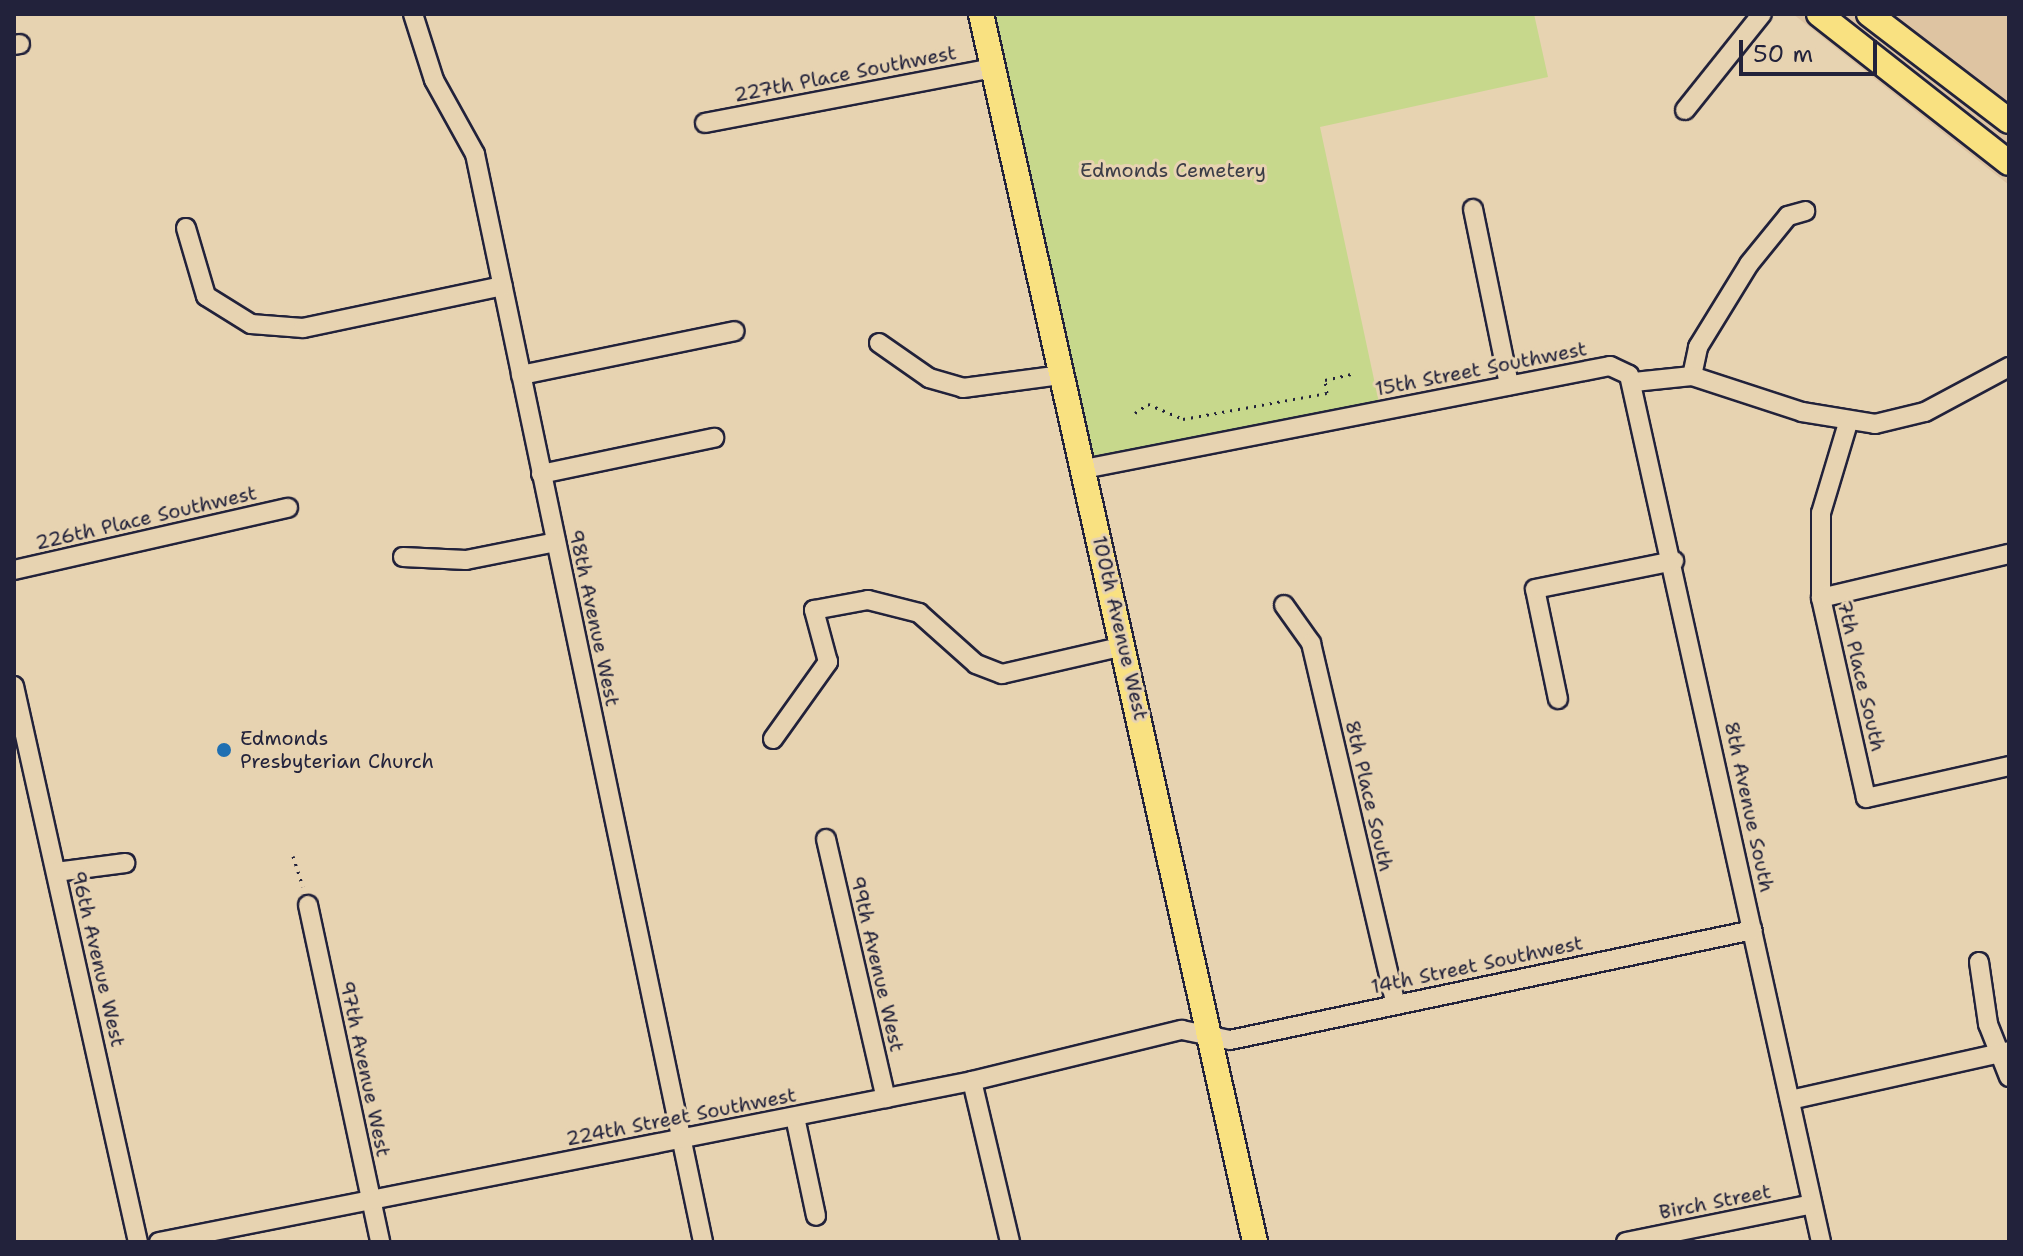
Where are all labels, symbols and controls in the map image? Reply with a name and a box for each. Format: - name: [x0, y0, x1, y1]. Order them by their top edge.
- scale bar: [1743, 24, 1881, 74]
- text: 50 m: [1753, 38, 1813, 70]
- street label: 227th Place Southwest: [732, 41, 958, 107]
- park label: Edmonds Cemetery: [1080, 158, 1266, 182]
- street label: 15th Street Southwest: [1373, 337, 1589, 401]
- street label: 226th Place Southwest: [33, 481, 259, 555]
- street label: 98th Avenue West: [564, 527, 624, 709]
- street label: 100th Avenue West: [1087, 533, 1153, 723]
- street label: 7th Place South: [1832, 598, 1890, 754]
- street label: 8th Place South: [1340, 718, 1398, 874]
- street label: 8th Avenue South: [1719, 719, 1779, 895]
- place label: Edmonds Presbyterian Church: [240, 726, 434, 773]
- marker: Edmonds Presbyterian Church: [215, 741, 233, 759]
- street label: 96th Avenue West: [66, 869, 130, 1049]
- street label: 99th Avenue West: [845, 874, 909, 1054]
- street label: 14th Street Southwest: [1369, 931, 1585, 999]
- street label: 97th Avenue West: [335, 979, 395, 1159]
- street label: 224th Street Southwest: [564, 1083, 798, 1151]
- street label: Birch Street: [1657, 1179, 1773, 1225]

